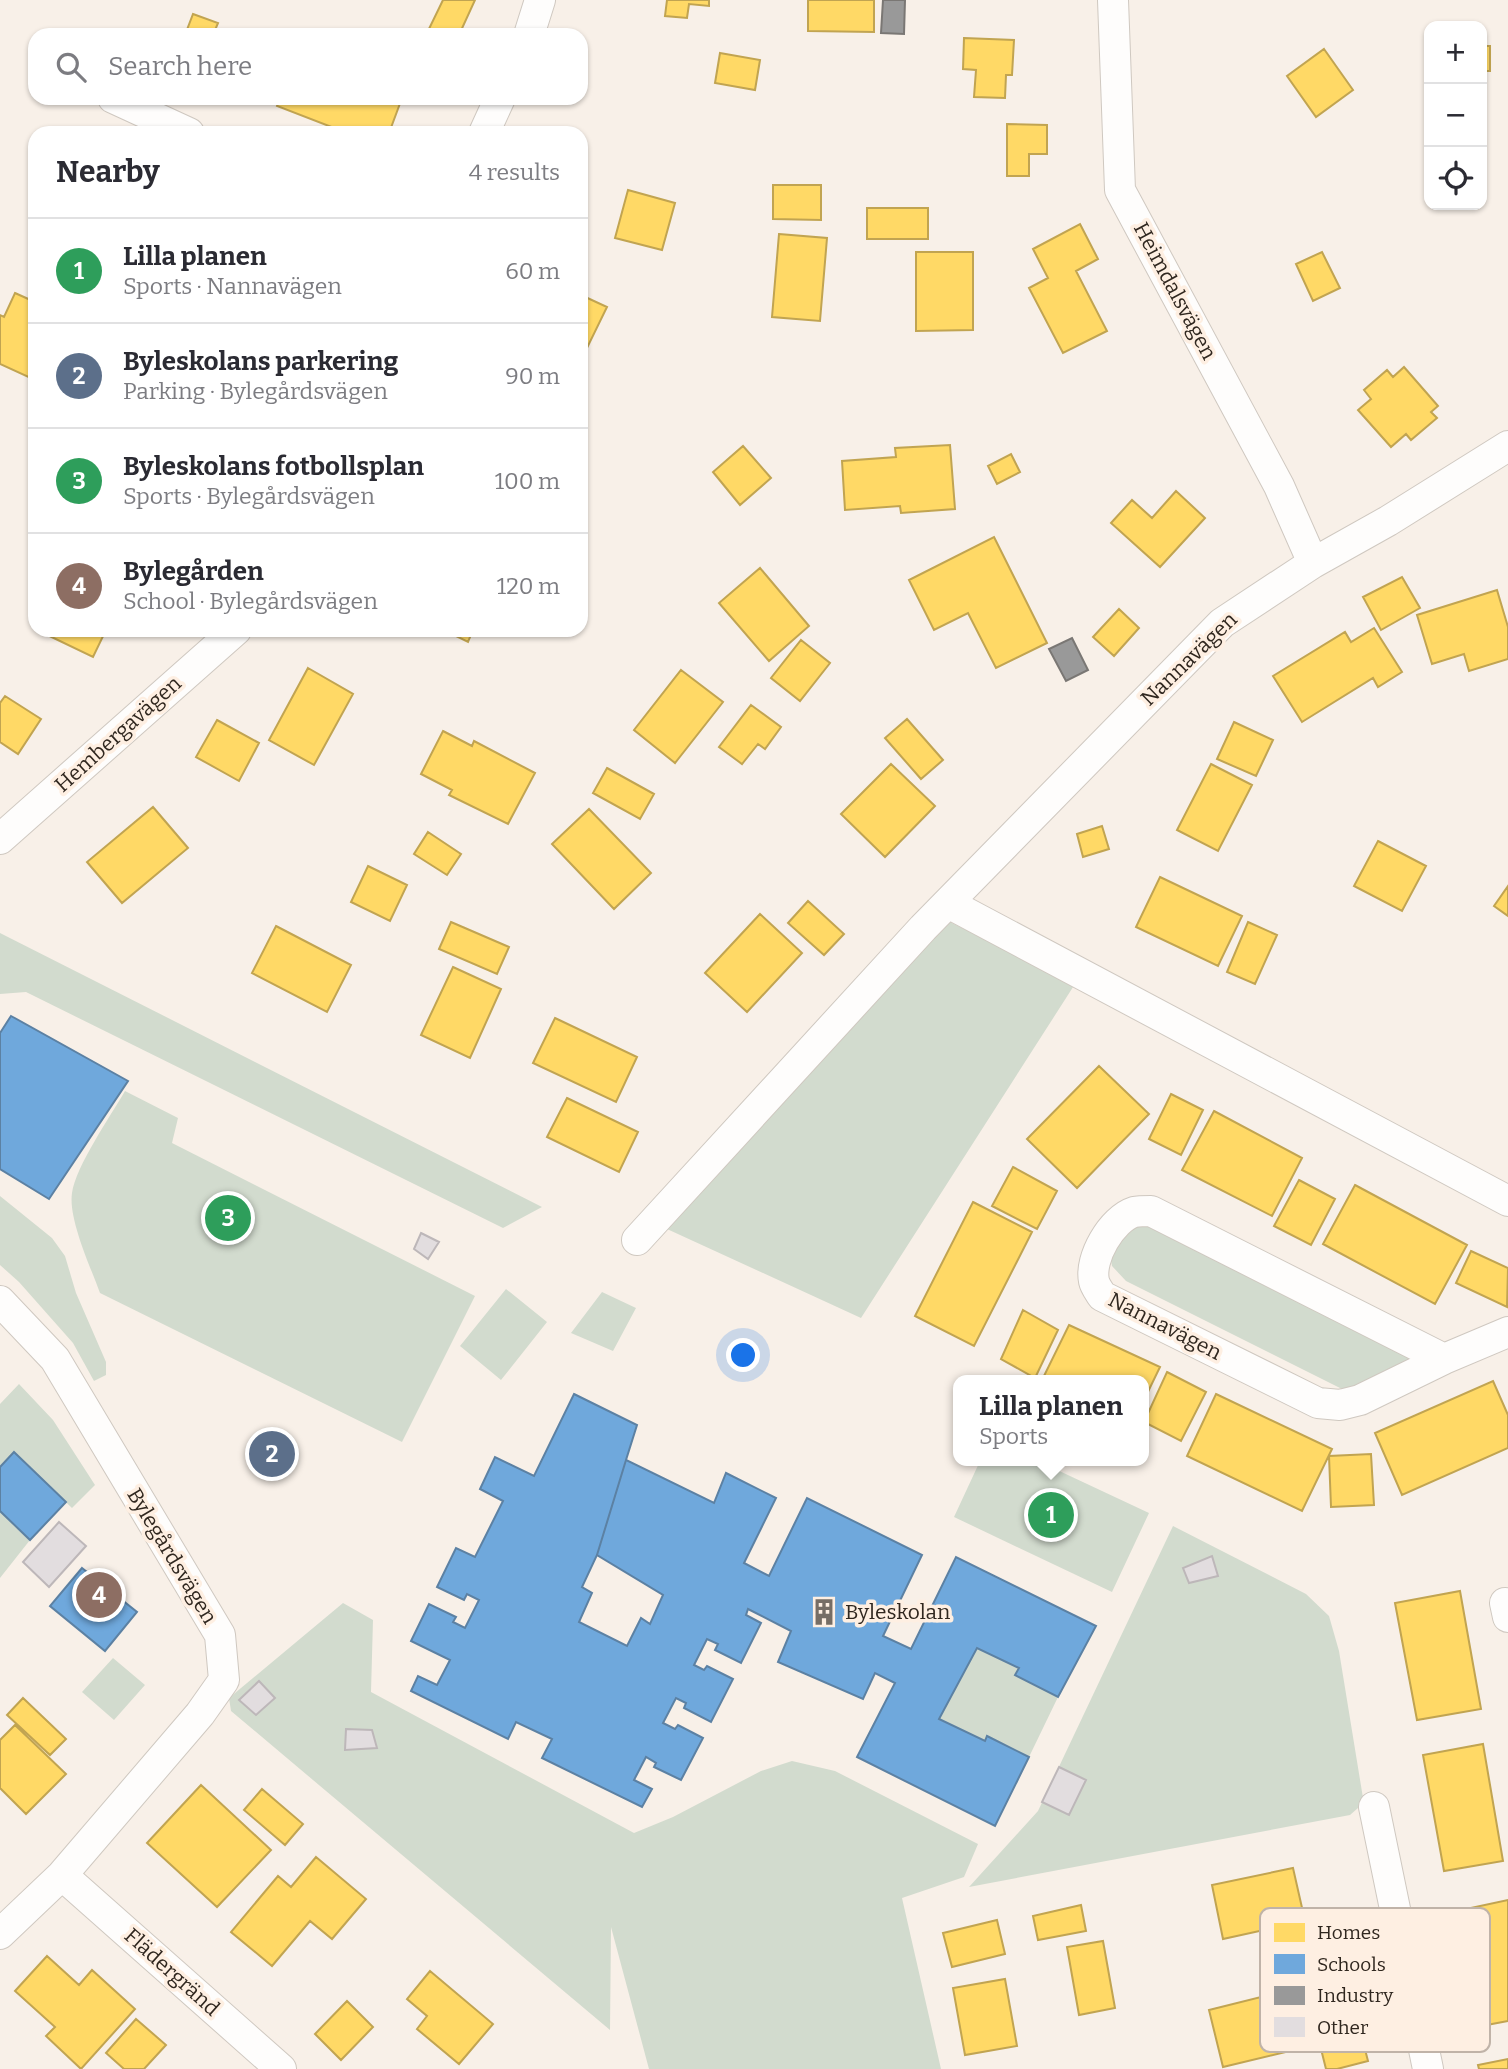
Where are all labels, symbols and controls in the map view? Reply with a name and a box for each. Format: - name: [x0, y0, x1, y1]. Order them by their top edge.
- map controls: [1424, 21, 1487, 210]
- button: +: [1424, 21, 1487, 84]
- search box: [28, 28, 588, 105]
- icon: search: [52, 48, 90, 86]
- text: Search here: [108, 51, 252, 82]
- button: −: [1424, 84, 1487, 147]
- button: locate: [1424, 147, 1487, 210]
- text: Nearby: [56, 154, 160, 190]
- text: 4 results: [469, 158, 560, 186]
- street label: Heimdalsvägen: [1128, 218, 1222, 364]
- text: Lilla planen: [123, 241, 267, 272]
- text: 1: [74, 257, 84, 285]
- text: 60 m: [505, 257, 560, 285]
- text: Sports · Nannavägen: [123, 272, 342, 300]
- text: Byleskolans parkering: [123, 346, 398, 377]
- text: 2: [73, 362, 85, 390]
- text: 90 m: [505, 362, 560, 390]
- text: Parking · Bylegårdsvägen: [123, 377, 388, 405]
- text: Byleskolans fotbollsplan: [123, 451, 424, 482]
- text: 3: [72, 467, 86, 495]
- text: 100 m: [495, 467, 560, 495]
- text: Sports · Bylegårdsvägen: [123, 482, 375, 510]
- text: Bylegården: [123, 556, 264, 587]
- text: 4: [72, 572, 86, 600]
- text: 120 m: [497, 572, 560, 600]
- text: School · Bylegårdsvägen: [123, 587, 378, 615]
- street label: Nannavägen: [1135, 607, 1243, 711]
- street label: Hembergavägen: [49, 670, 187, 798]
- pin: 3: [205, 1192, 251, 1244]
- street label: Nannavägen: [1104, 1286, 1226, 1366]
- your location: [726, 1338, 760, 1372]
- popup: [953, 1375, 1149, 1466]
- text: Lilla planen: [979, 1391, 1123, 1422]
- text: Sports: [979, 1422, 1048, 1450]
- pin: 2: [249, 1428, 295, 1480]
- street label: Bylegårdsvägen: [121, 1483, 223, 1629]
- pin: 1: [1028, 1489, 1074, 1541]
- pin: 4: [76, 1569, 122, 1621]
- building icon: Byleskolan: [809, 1597, 839, 1627]
- place label: Byleskolan: [845, 1599, 950, 1625]
- legend: [1260, 1908, 1490, 2052]
- text: Homes: [1317, 1921, 1380, 1944]
- street label: Flädergränd: [119, 1923, 225, 2021]
- text: Schools: [1317, 1953, 1386, 1976]
- text: Industry: [1317, 1984, 1394, 2007]
- text: Other: [1317, 2016, 1369, 2039]

